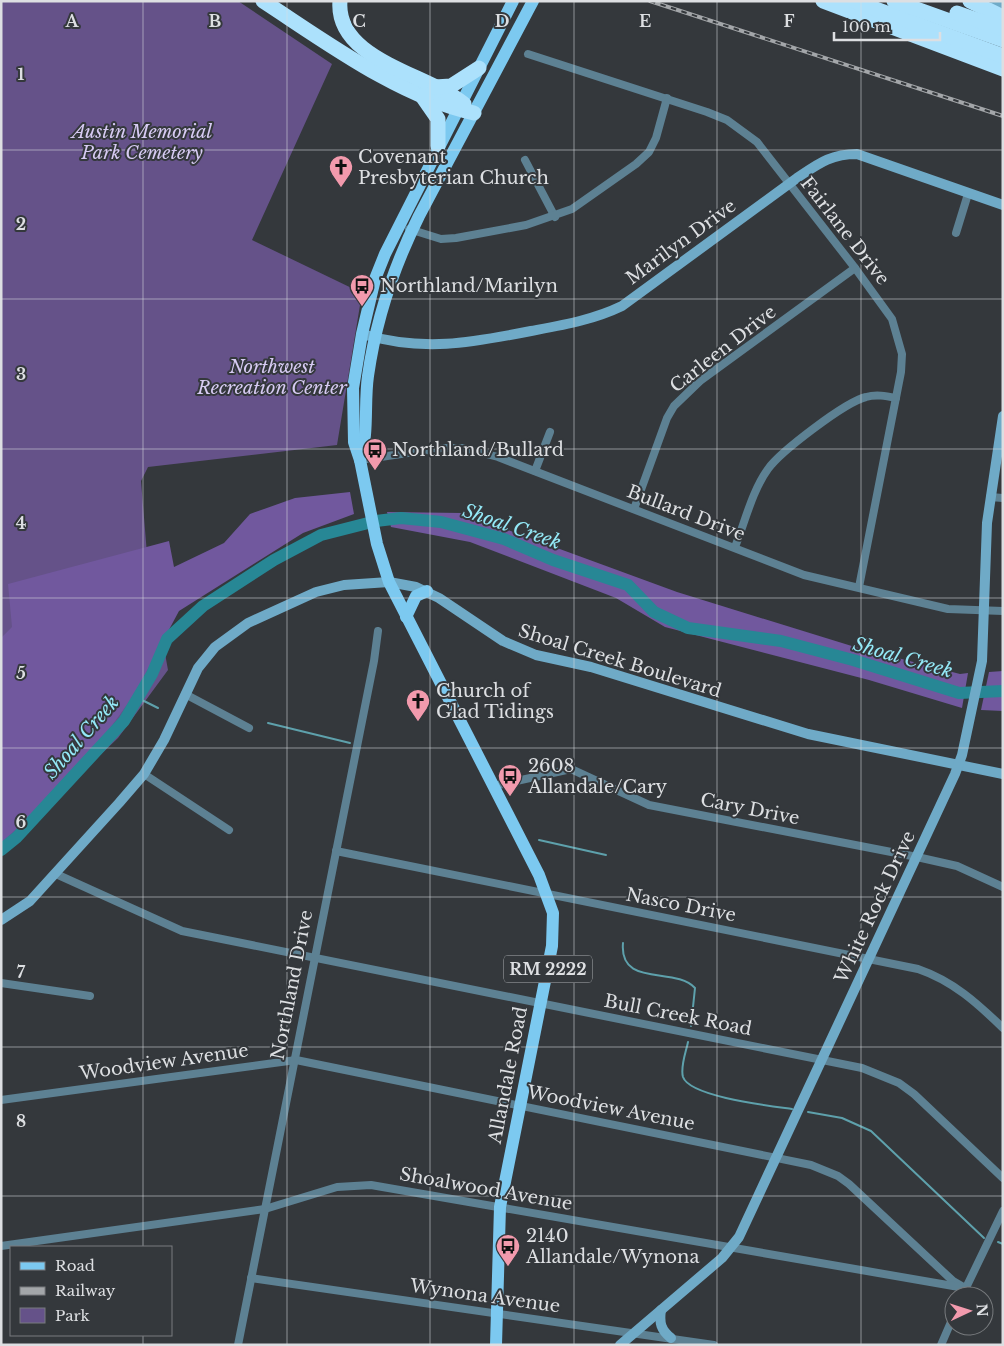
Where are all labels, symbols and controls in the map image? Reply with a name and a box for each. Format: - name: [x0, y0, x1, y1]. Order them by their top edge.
- scale bar: [834, 10, 940, 42]
- text: A: [65, 11, 80, 31]
- text: B: [209, 11, 222, 31]
- text: C: [352, 11, 366, 31]
- text: D: [495, 11, 509, 31]
- text: E: [639, 11, 651, 31]
- text: F: [783, 11, 795, 31]
- text: 100 m: [842, 17, 891, 36]
- text: 1: [18, 64, 25, 84]
- park label: Austin Memorial Park Cemetery: [70, 121, 212, 164]
- place label: Covenant Presbyterian Church: [358, 146, 549, 189]
- church icon: Covenant Presbyterian Church: [328, 154, 354, 188]
- street label: Fairlane Drive: [796, 173, 894, 289]
- street label: Marilyn Drive: [622, 195, 740, 289]
- text: 2: [16, 214, 26, 234]
- bus stop icon: Northland/Marilyn: [349, 273, 375, 307]
- place label: Northland/Marilyn: [380, 275, 558, 297]
- street label: Carleen Drive: [666, 301, 780, 397]
- park label: Northwest Recreation Center: [196, 356, 348, 399]
- text: 3: [16, 364, 26, 384]
- bus stop icon: Northland/Bullard: [362, 437, 388, 471]
- place label: Northland/Bullard: [392, 439, 564, 461]
- street label: Bullard Drive: [624, 480, 748, 546]
- water label: Shoal Creek: [460, 499, 564, 554]
- text: 4: [16, 513, 26, 533]
- street label: Shoal Creek Boulevard: [516, 620, 724, 702]
- water label: Shoal Creek: [850, 632, 955, 683]
- text: 5: [16, 663, 26, 683]
- place label: Church of Glad Tidings: [436, 680, 554, 723]
- church icon: Church of Glad Tidings: [405, 688, 431, 722]
- water label: Shoal Creek: [39, 691, 124, 784]
- place label: 2608 Allandale/Cary: [527, 755, 668, 798]
- bus stop icon: 2608 Allandale/Cary: [497, 763, 523, 797]
- street label: Cary Drive: [699, 789, 801, 829]
- text: 6: [16, 812, 27, 832]
- street label: White Rock Drive: [830, 827, 920, 987]
- street label: Nasco Drive: [624, 884, 738, 926]
- street label: Northland Drive: [267, 908, 317, 1062]
- road number: RM 2222: [504, 956, 592, 982]
- text: 7: [17, 962, 26, 982]
- street label: Bull Creek Road: [602, 990, 754, 1040]
- street label: Allandale Road: [484, 1005, 532, 1146]
- street label: Woodview Avenue: [77, 1039, 250, 1085]
- street label: Woodview Avenue: [524, 1081, 697, 1135]
- text: 8: [16, 1111, 26, 1131]
- street label: Shoalwood Avenue: [398, 1163, 574, 1215]
- place label: 2140 Allandale/Wynona: [525, 1225, 700, 1268]
- bus stop icon: 2140 Allandale/Wynona: [495, 1233, 521, 1267]
- legend: [10, 1246, 172, 1336]
- text: Road: [55, 1256, 95, 1275]
- street label: Wynona Avenue: [408, 1274, 561, 1317]
- text: Railway: [55, 1281, 116, 1300]
- north arrow: [944, 1286, 994, 1336]
- text: N: [973, 1303, 991, 1317]
- text: Park: [55, 1306, 91, 1325]

